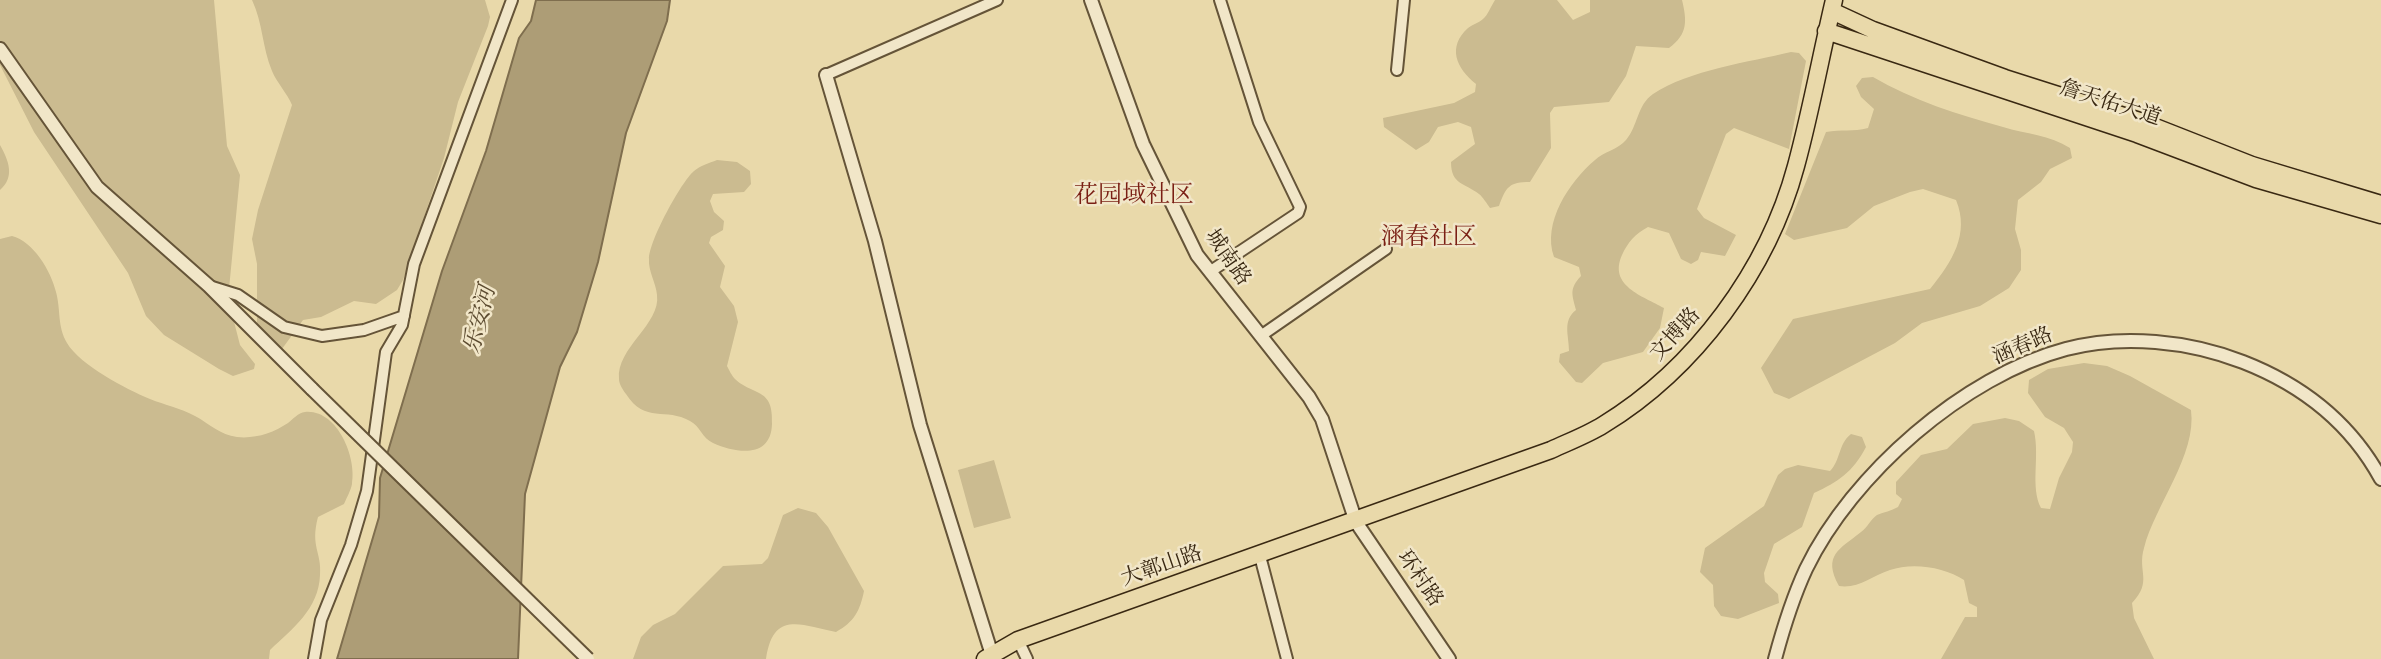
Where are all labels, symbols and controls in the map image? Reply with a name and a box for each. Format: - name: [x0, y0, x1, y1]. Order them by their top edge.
- street label: 詹天佑大道: [2056, 76, 2164, 132]
- district label: 花园域社区: [1074, 182, 1194, 210]
- district label: 涵春社区: [1381, 224, 1477, 252]
- street label: 城南路: [1199, 225, 1255, 291]
- water label: 乐安河: [459, 283, 503, 357]
- street label: 文博路: [1646, 303, 1706, 367]
- street label: 涵春路: [1989, 323, 2057, 371]
- street label: 大鄣山路: [1118, 541, 1206, 593]
- street label: 环村路: [1391, 546, 1447, 612]

